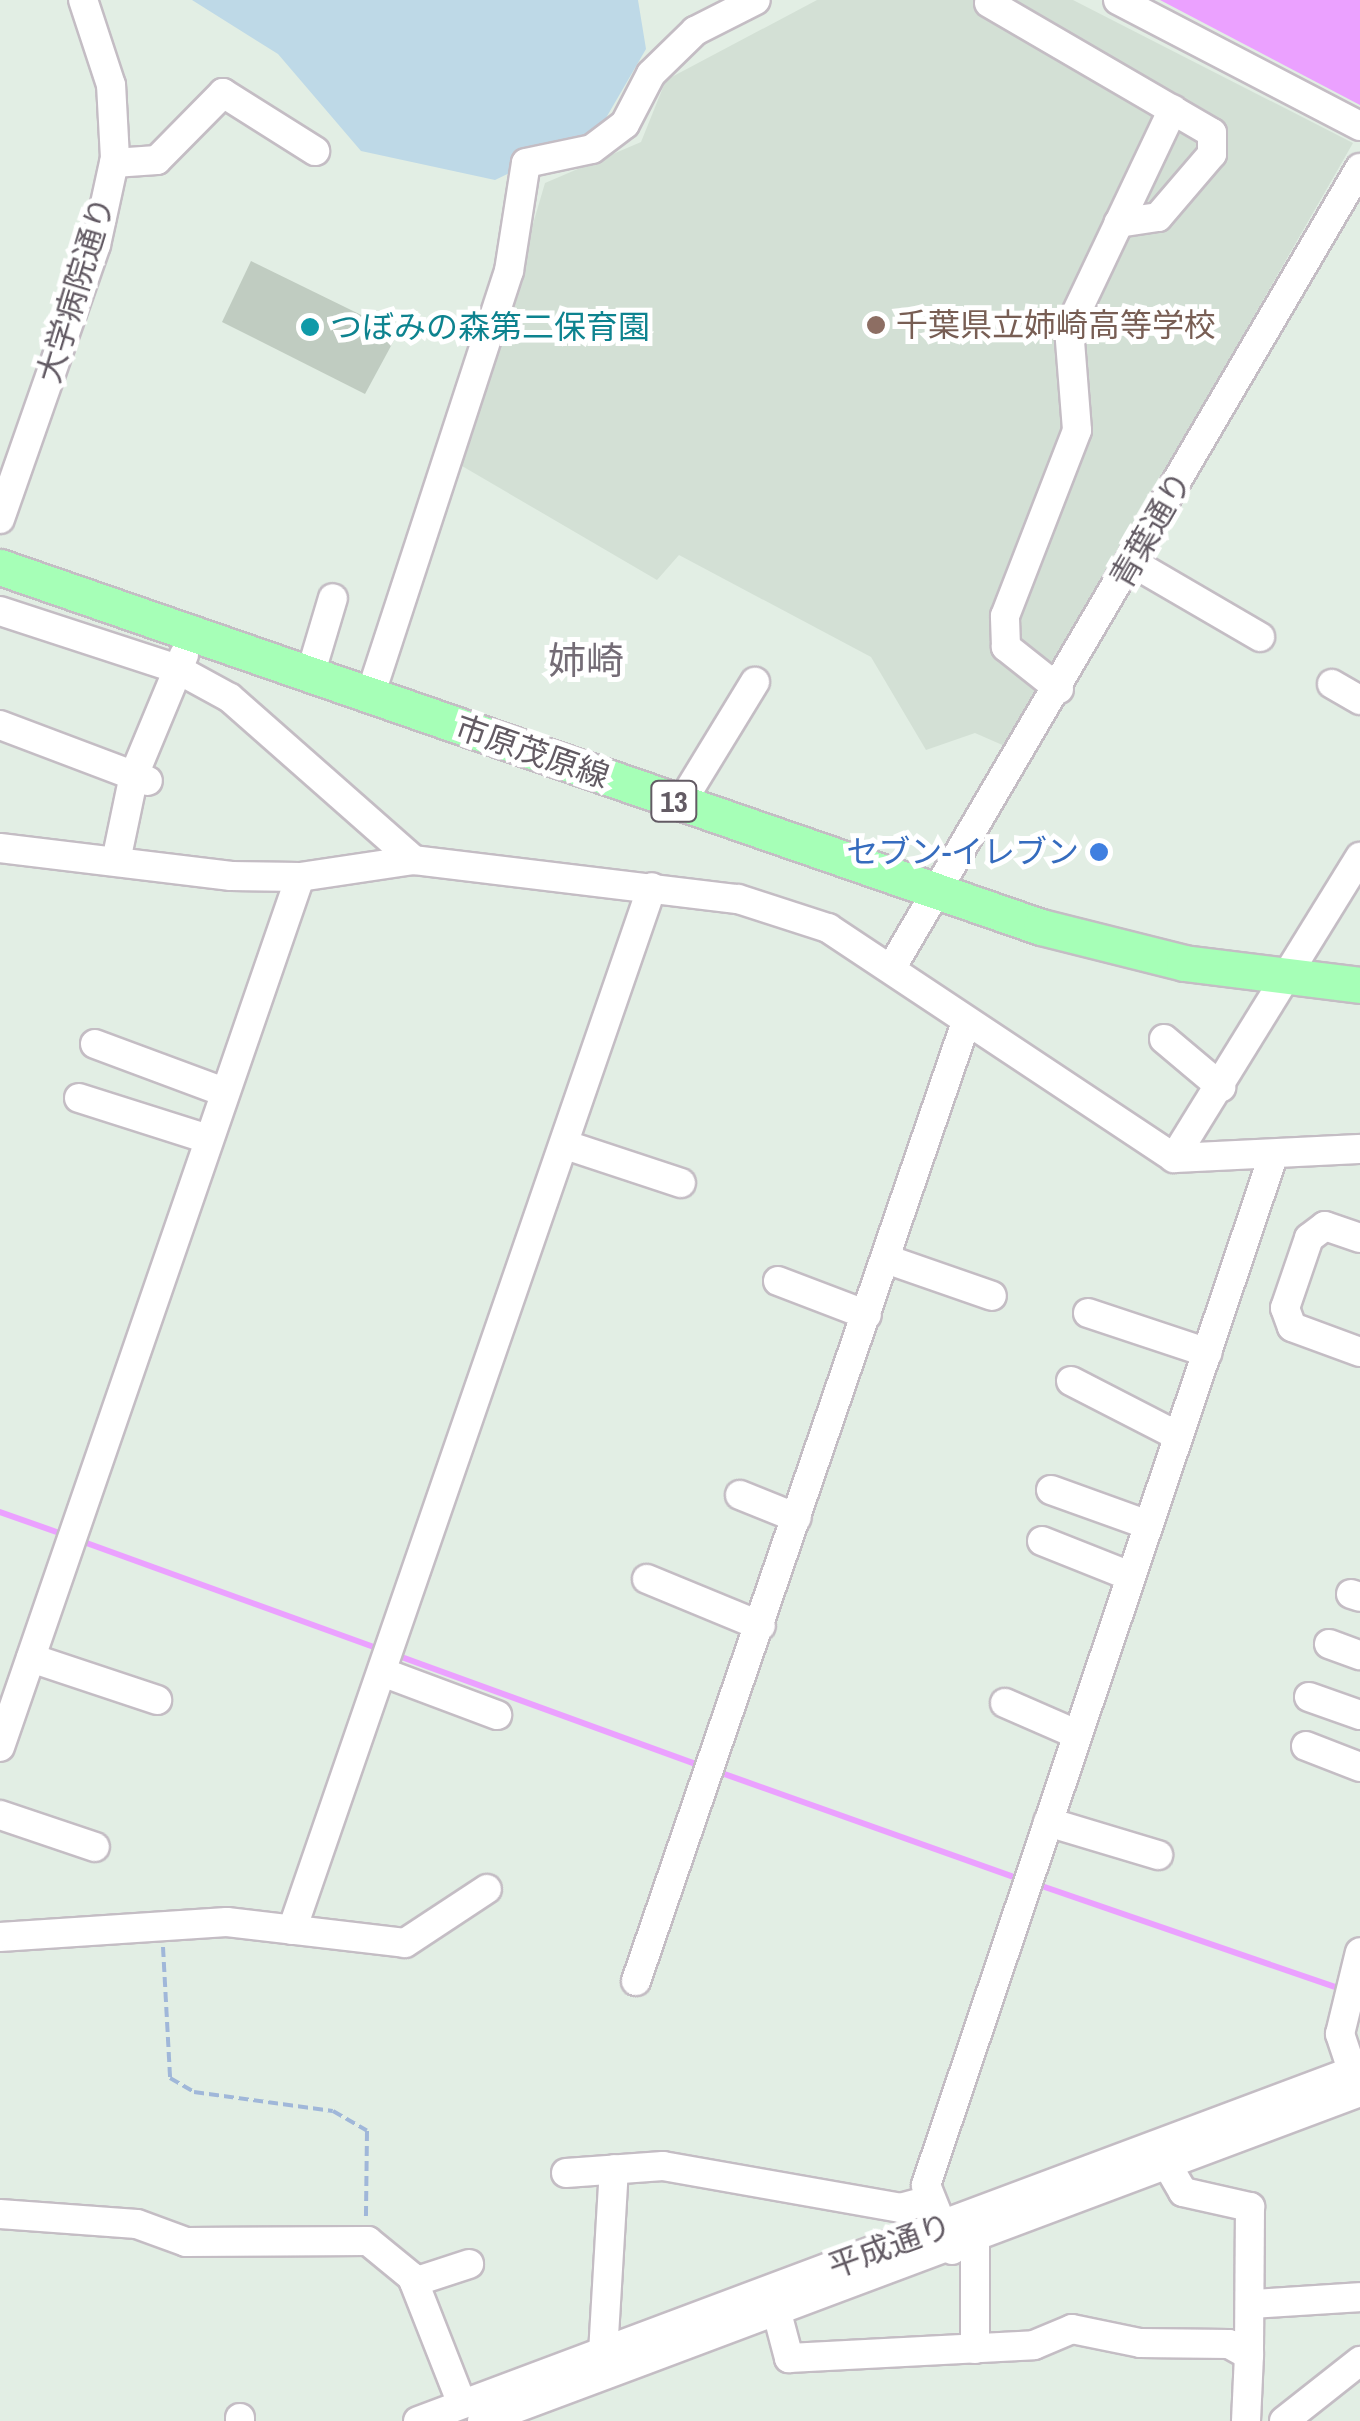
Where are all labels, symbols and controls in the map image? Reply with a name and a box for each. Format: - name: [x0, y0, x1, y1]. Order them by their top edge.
- street label: 大学病院通り: [30, 193, 122, 387]
- place label: 千葉県立姉崎高等学校: [896, 306, 1216, 344]
- place label: つぼみの森第二保育園: [330, 308, 650, 346]
- marker: 千葉県立姉崎高等学校: [865, 314, 887, 336]
- marker: つぼみの森第二保育園: [299, 316, 321, 338]
- street label: 青葉通り: [1102, 465, 1200, 595]
- district label: 姉崎: [548, 638, 624, 684]
- street label: 市原茂原線: [450, 708, 614, 796]
- road number: 13: [649, 776, 699, 826]
- place label: セブン-イレブン: [846, 833, 1079, 871]
- marker: セブン-イレブン: [1088, 841, 1110, 863]
- street label: 平成通り: [823, 2206, 957, 2286]

